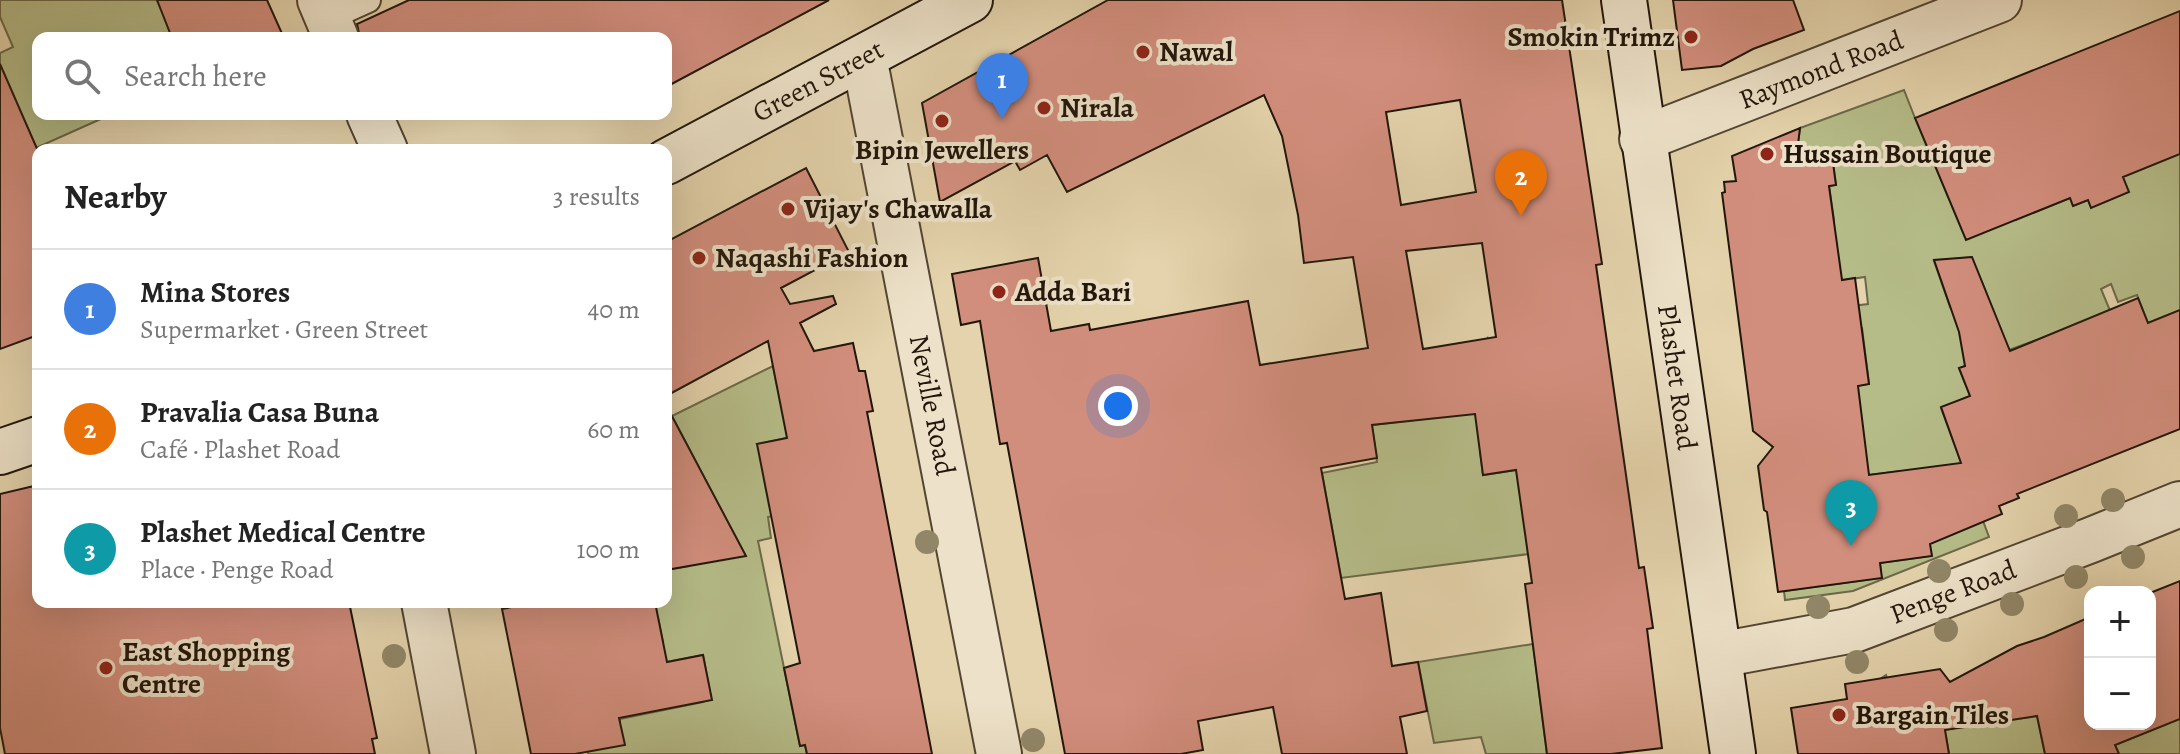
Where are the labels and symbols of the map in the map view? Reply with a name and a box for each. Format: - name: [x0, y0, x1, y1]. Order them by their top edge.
- place label: Smokin Trimz: [1508, 18, 1675, 56]
- street label: Raymond Road: [1733, 21, 1909, 119]
- marker: Smokin Trimz: [1682, 28, 1700, 46]
- street label: Green Street: [746, 31, 890, 131]
- place label: Nawal: [1159, 33, 1234, 71]
- marker: Nawal: [1134, 43, 1152, 61]
- pin: 1: [976, 53, 1028, 119]
- place label: Nirala: [1060, 89, 1135, 127]
- marker: Nirala: [1035, 99, 1053, 117]
- marker: Bipin Jewellers: [933, 112, 951, 130]
- place label: Bipin Jewellers: [855, 131, 1029, 169]
- place label: Hussain Boutique: [1783, 135, 1991, 173]
- marker: Hussain Boutique: [1758, 145, 1776, 163]
- pin: 2: [1495, 150, 1547, 216]
- place label: Vijay's Chawalla: [803, 190, 993, 228]
- marker: Vijay's Chawalla: [779, 200, 797, 218]
- place label: Naqashi Fashion: [715, 239, 909, 277]
- marker: Naqashi Fashion: [690, 249, 708, 267]
- place label: Adda Bari: [1014, 273, 1131, 311]
- marker: Adda Bari: [990, 283, 1008, 301]
- street label: Plashet Road: [1648, 302, 1706, 453]
- street label: Neville Road: [900, 331, 964, 480]
- your location: [1098, 386, 1138, 426]
- pin: 3: [1825, 480, 1877, 546]
- street label: Penge Road: [1884, 550, 2023, 633]
- place label: East Shopping Centre: [122, 633, 291, 703]
- marker: East Shopping Centre: [97, 659, 115, 677]
- place label: Bargain Tiles: [1855, 696, 2009, 734]
- marker: Bargain Tiles: [1830, 706, 1848, 724]

